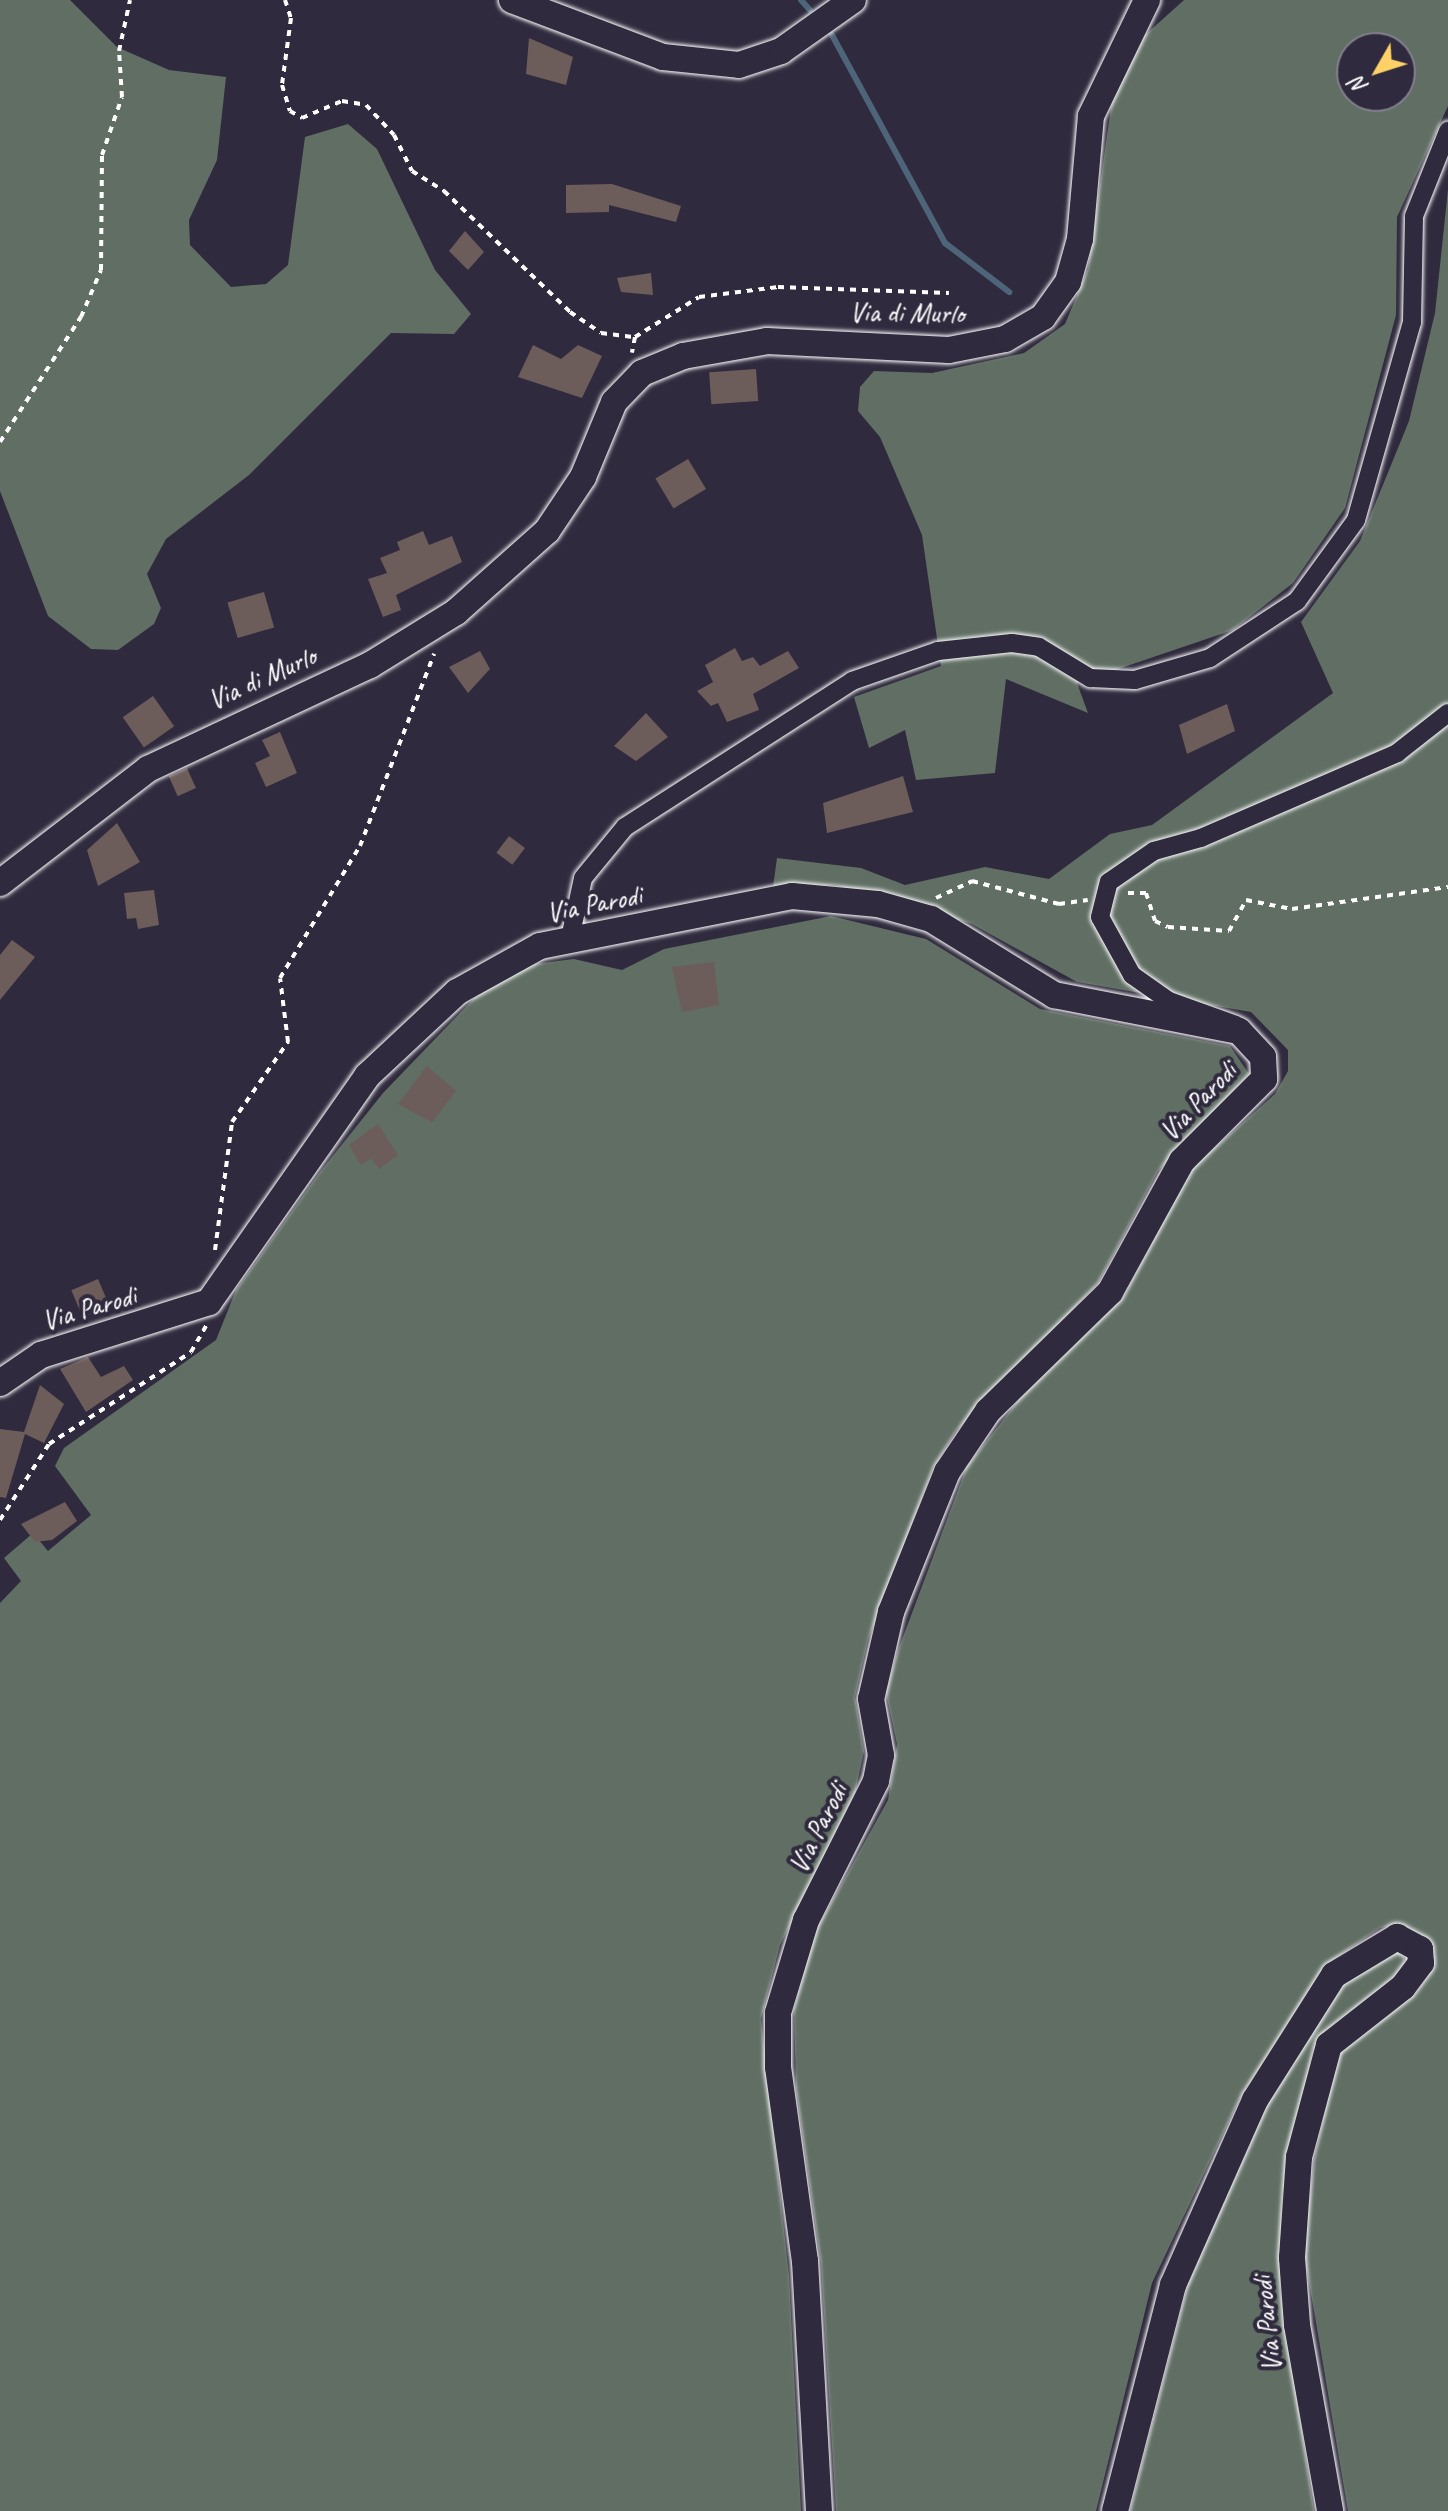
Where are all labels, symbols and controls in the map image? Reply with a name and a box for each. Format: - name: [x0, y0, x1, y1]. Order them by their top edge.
- north arrow: [1336, 32, 1416, 112]
- text: N: [1344, 72, 1374, 100]
- street label: Via di Murlo: [849, 295, 965, 331]
- street label: Via di Murlo: [203, 639, 321, 717]
- street label: Via Parodi: [543, 878, 645, 930]
- street label: Via Parodi: [1152, 1054, 1244, 1148]
- street label: Via Parodi: [38, 1278, 140, 1338]
- street label: Via Parodi: [781, 1777, 855, 1879]
- street label: Via Parodi: [1245, 2274, 1289, 2374]

